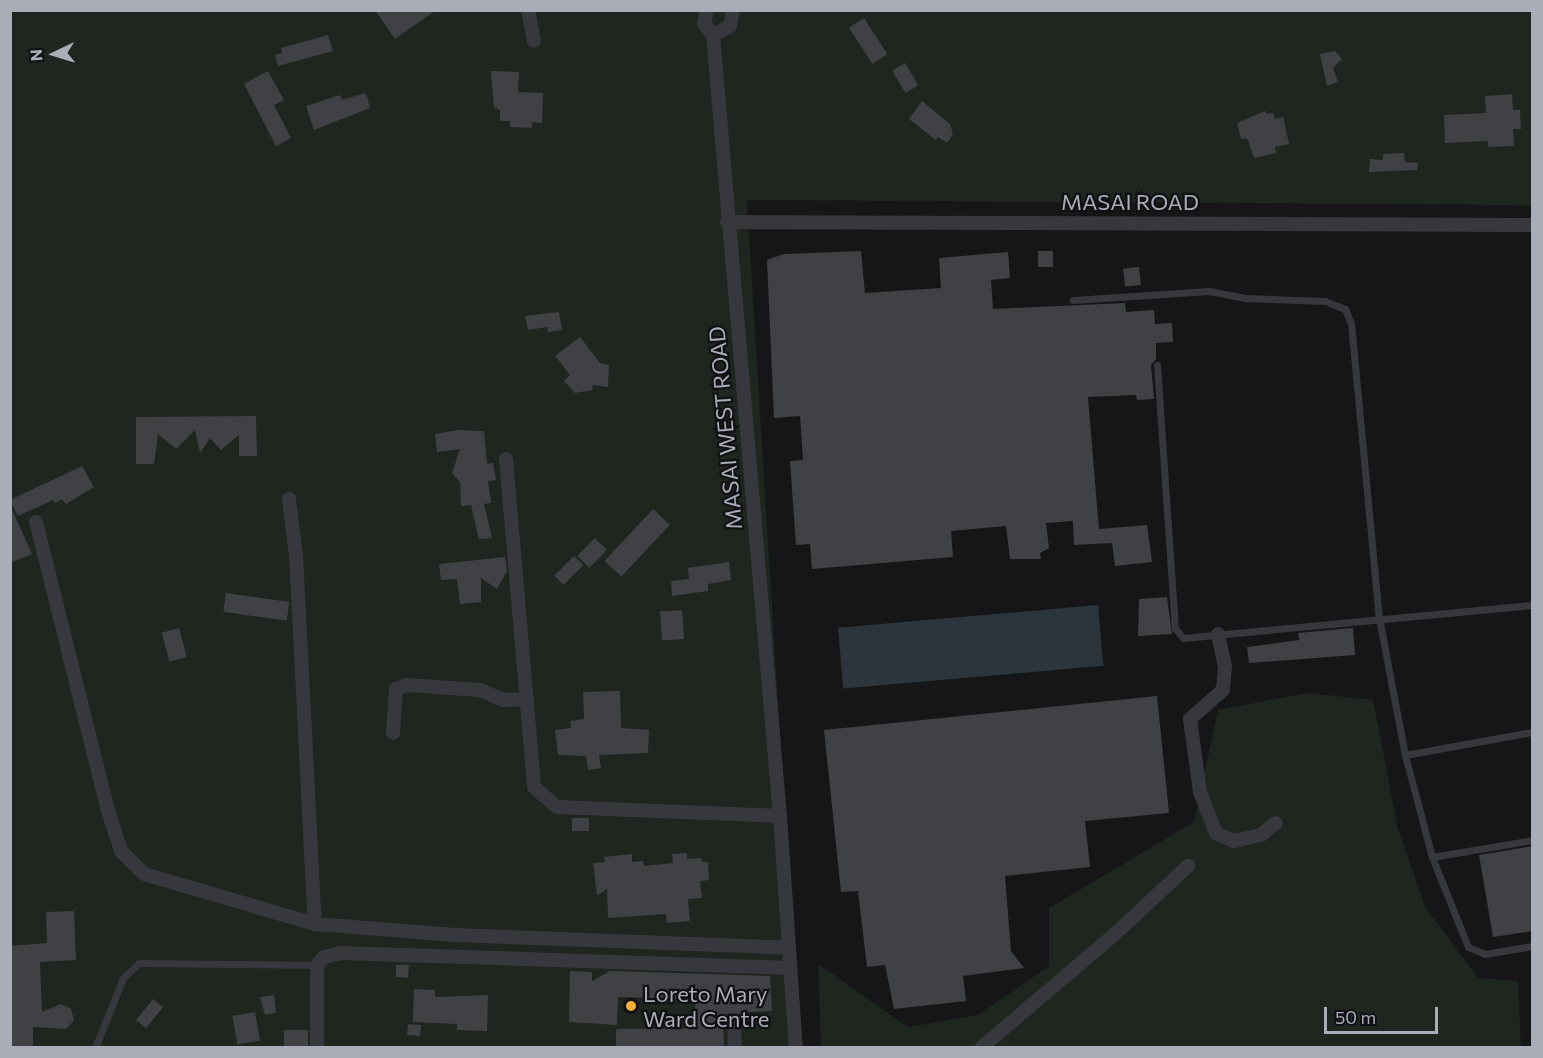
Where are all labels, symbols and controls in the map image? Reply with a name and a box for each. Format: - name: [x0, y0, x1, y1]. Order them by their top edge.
- north arrow: [24, 24, 84, 84]
- text: N: [26, 49, 45, 62]
- street label: MASAI ROAD: [1061, 189, 1199, 215]
- street label: MASAI WEST ROAD: [703, 325, 747, 531]
- place label: Loreto Mary Ward Centre: [643, 980, 769, 1032]
- scale bar: [1327, 995, 1441, 1033]
- marker: Loreto Mary Ward Centre: [624, 999, 638, 1013]
- text: 50 m: [1335, 1006, 1376, 1028]

